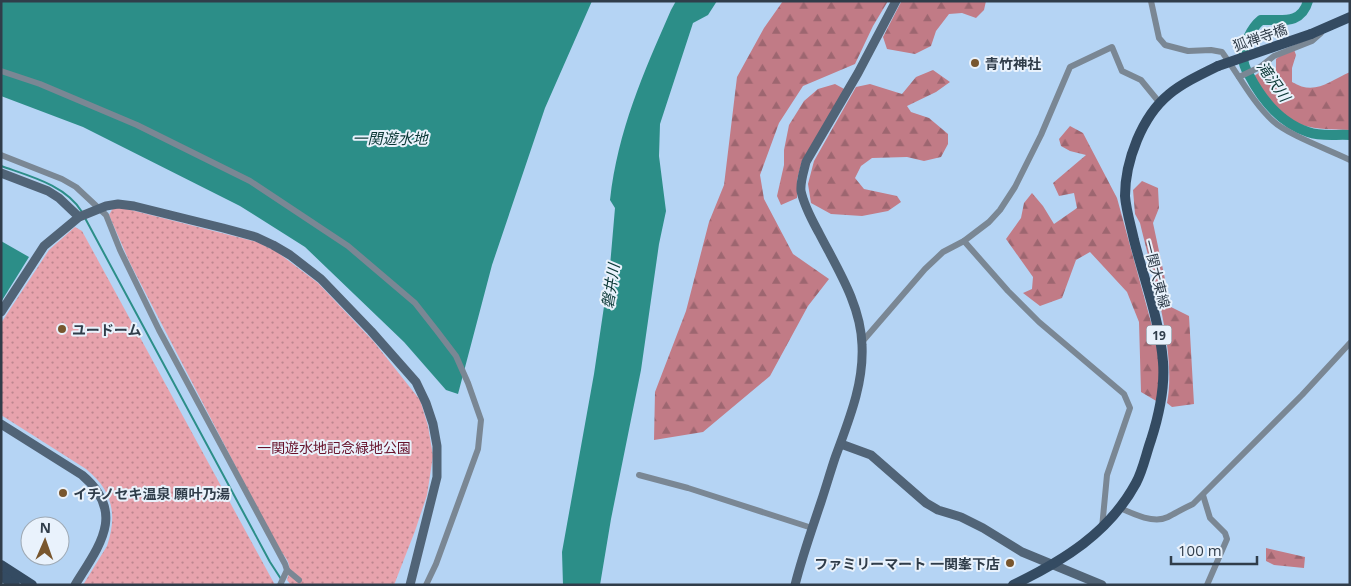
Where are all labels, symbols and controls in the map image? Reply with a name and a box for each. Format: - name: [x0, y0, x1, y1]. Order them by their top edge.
- street label: 狐禅寺橋: [1230, 19, 1290, 55]
- place label: 青竹神社: [985, 54, 1041, 73]
- marker: 青竹神社: [969, 57, 981, 69]
- water label: 滝沢川: [1253, 57, 1296, 107]
- water label: 一関遊水地: [352, 128, 429, 148]
- street label: 一関大東線: [1139, 238, 1175, 310]
- water label: 磐井川: [597, 260, 624, 310]
- place label: ユードーム: [72, 320, 142, 339]
- marker: ユードーム: [56, 323, 68, 335]
- road number: 19: [1146, 326, 1172, 344]
- park label: 一関遊水地記念緑地公園: [257, 438, 411, 457]
- place label: イチノセキ温泉 願叶乃湯: [73, 484, 230, 503]
- marker: イチノセキ温泉 願叶乃湯: [57, 487, 69, 499]
- north arrow: [20, 516, 70, 566]
- text: N: [39, 518, 51, 537]
- scale bar: [1171, 534, 1257, 566]
- text: 100 m: [1178, 540, 1222, 560]
- place label: ファミリーマート 一関峯下店: [814, 554, 1000, 573]
- marker: ファミリーマート 一関峯下店: [1004, 557, 1016, 569]

